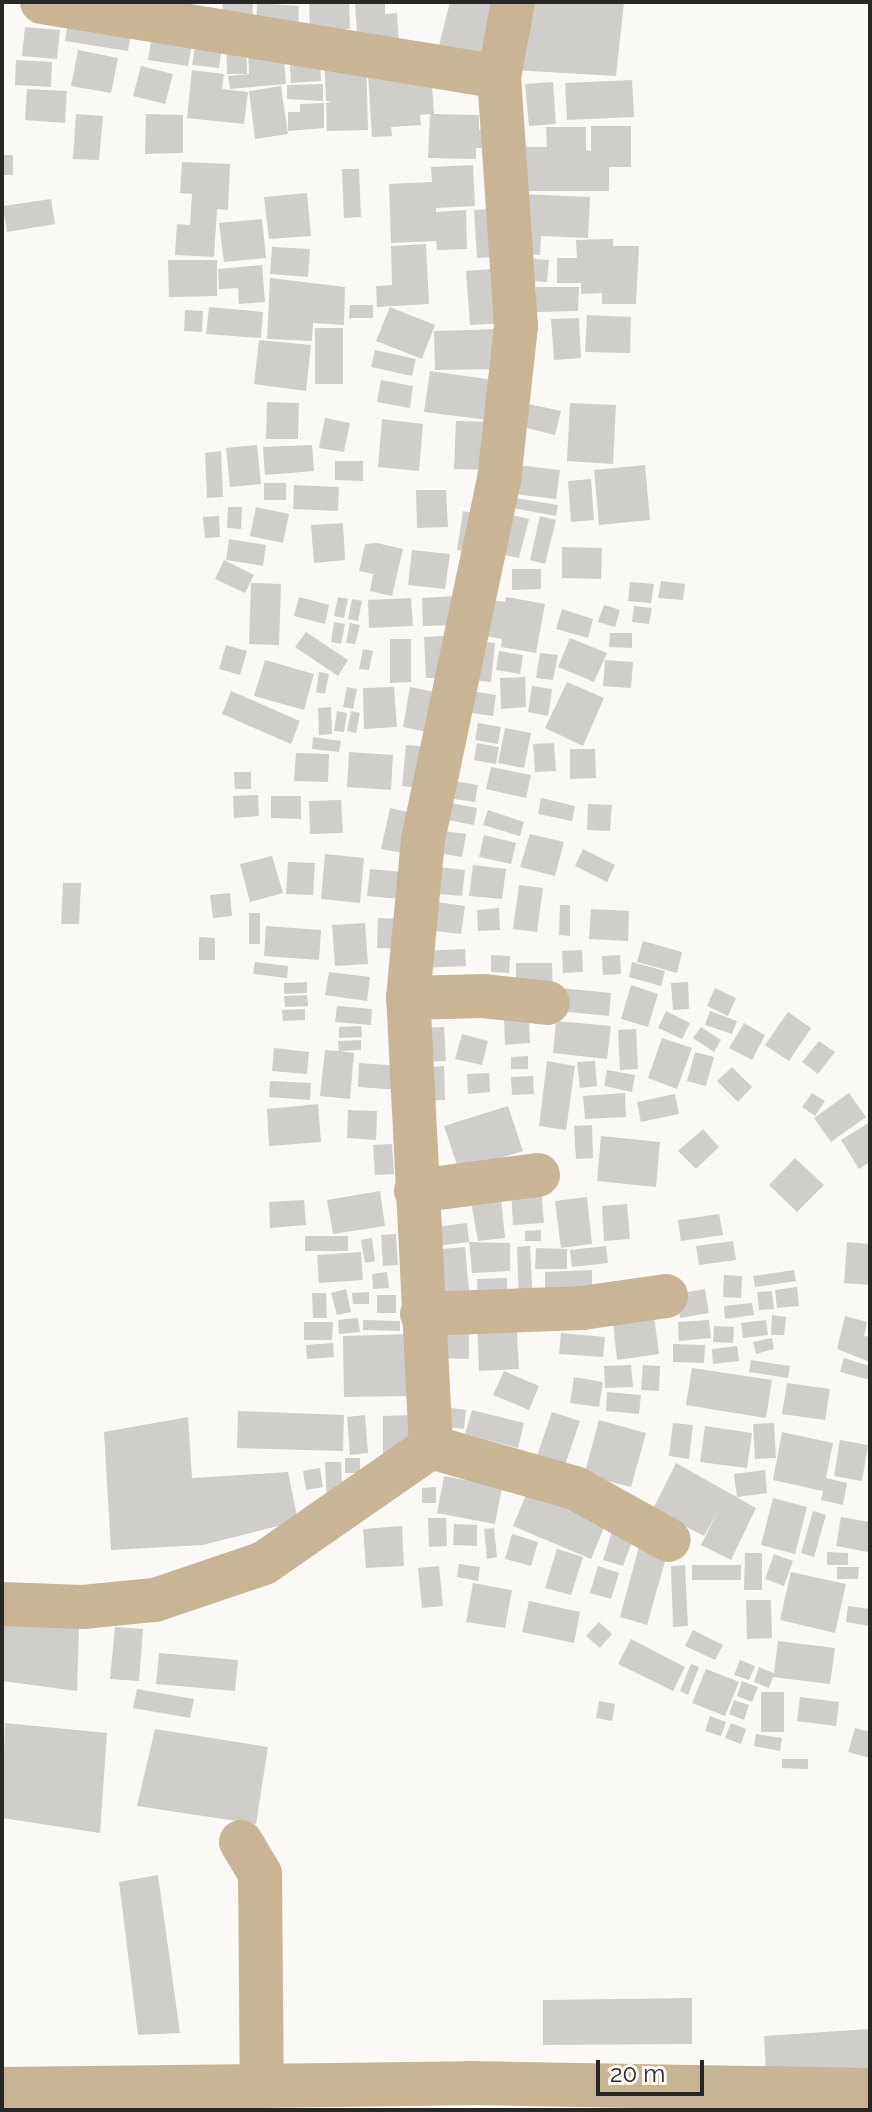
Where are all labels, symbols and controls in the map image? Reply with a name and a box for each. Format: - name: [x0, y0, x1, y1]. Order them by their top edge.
- scale bar: [600, 2044, 708, 2094]
- text: 20 m: [610, 2059, 665, 2088]

